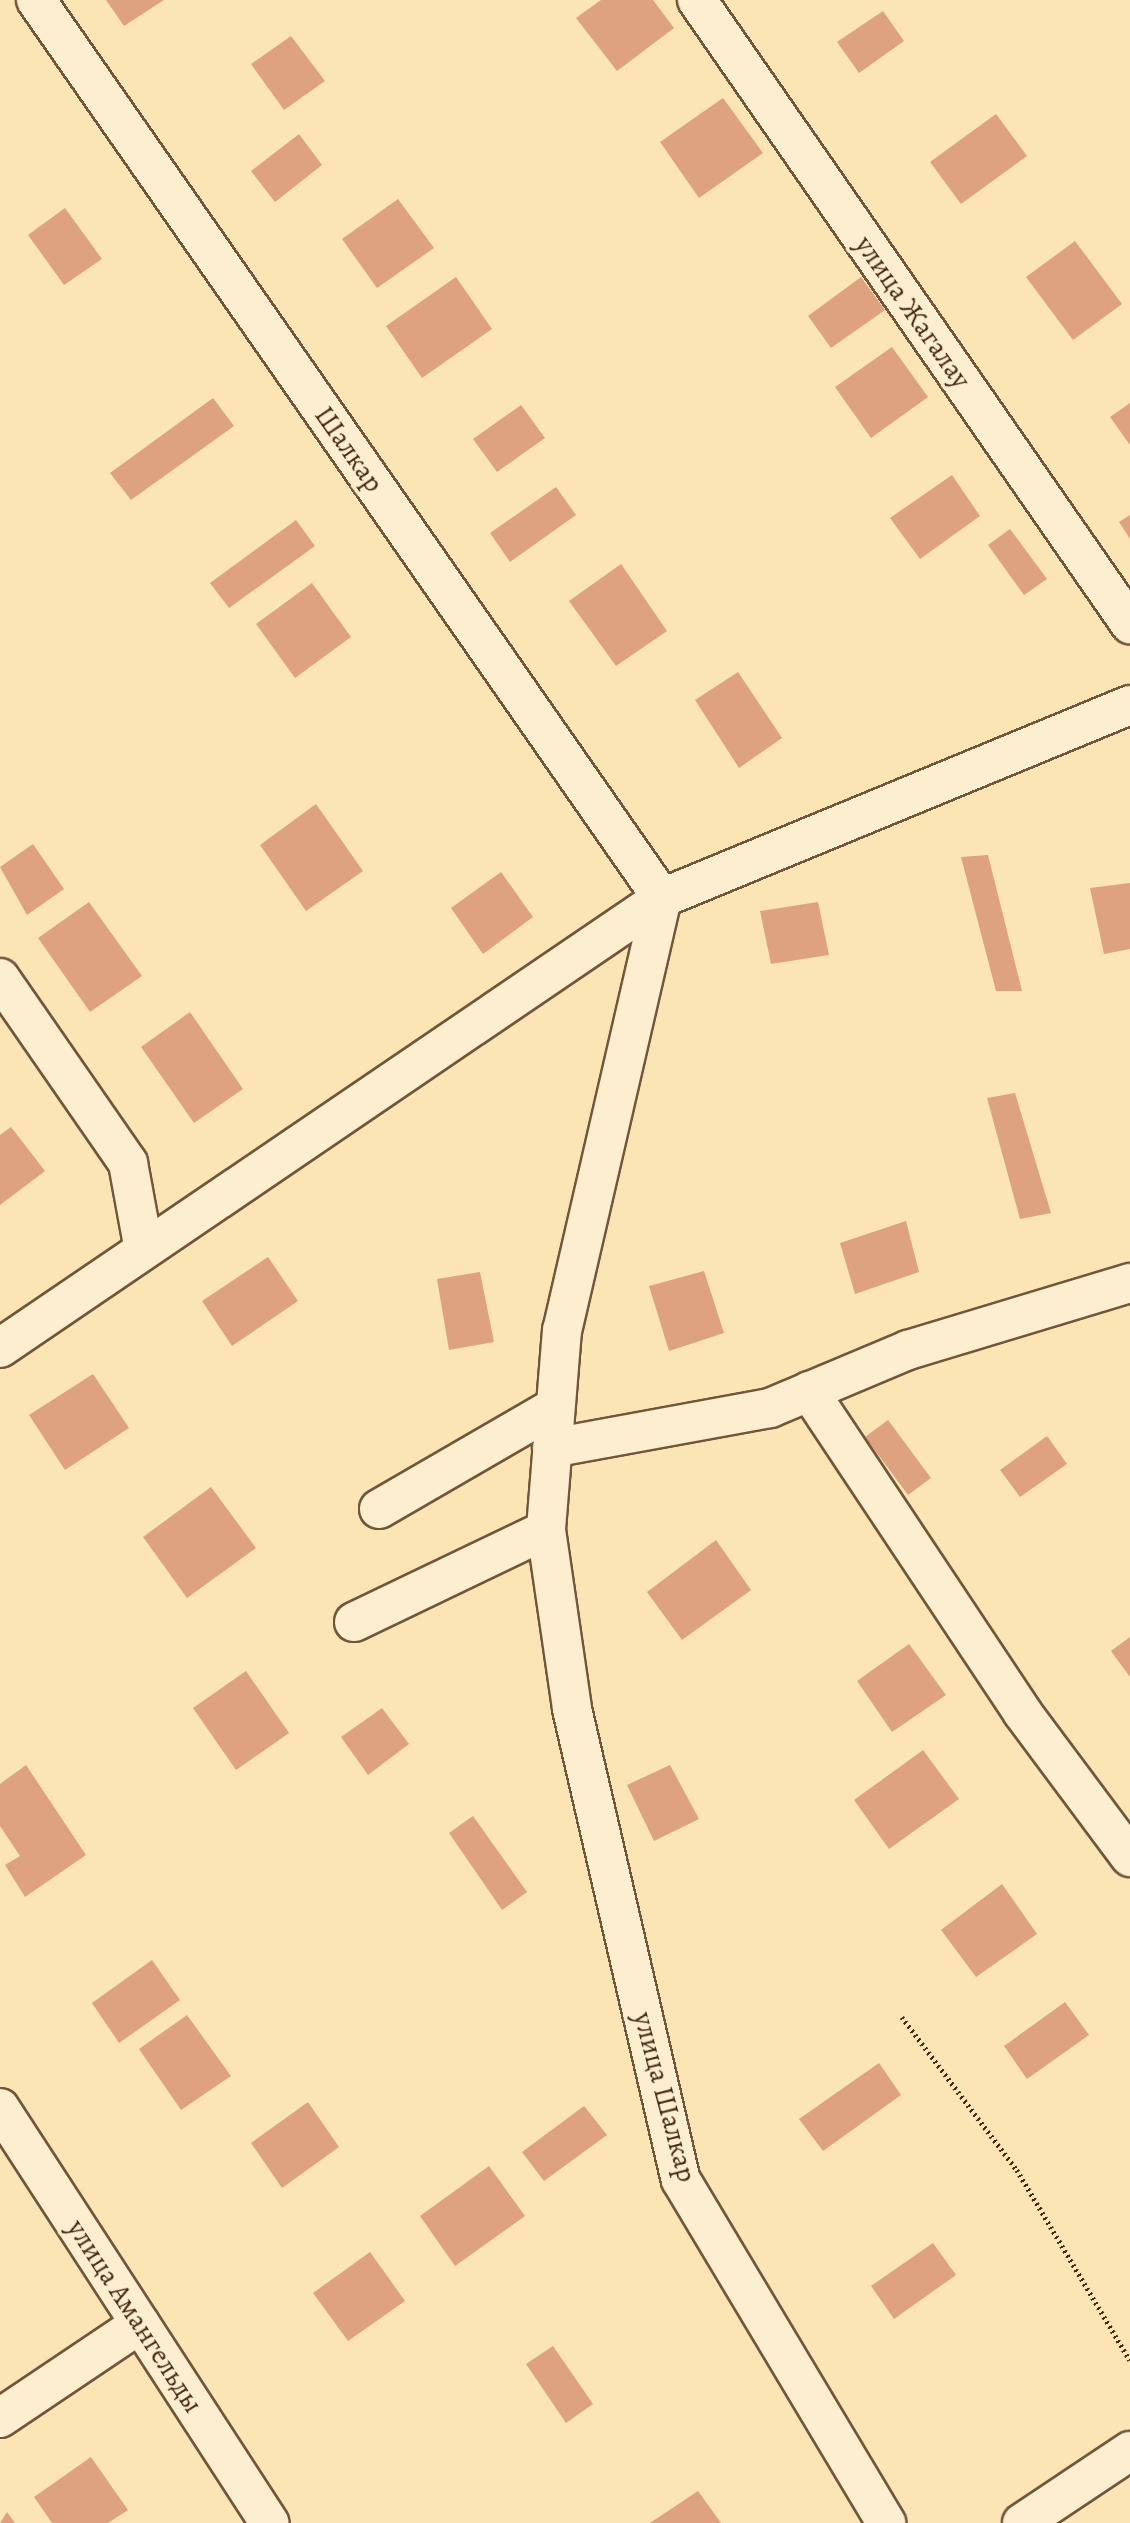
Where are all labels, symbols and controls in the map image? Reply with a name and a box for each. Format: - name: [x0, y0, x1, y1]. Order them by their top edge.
- street label: улица Жагалау: [848, 229, 978, 395]
- street label: Шалкар: [307, 399, 391, 499]
- street label: улица Шалкар: [626, 2008, 704, 2186]
- street label: улица Амангельды: [60, 2213, 210, 2419]

